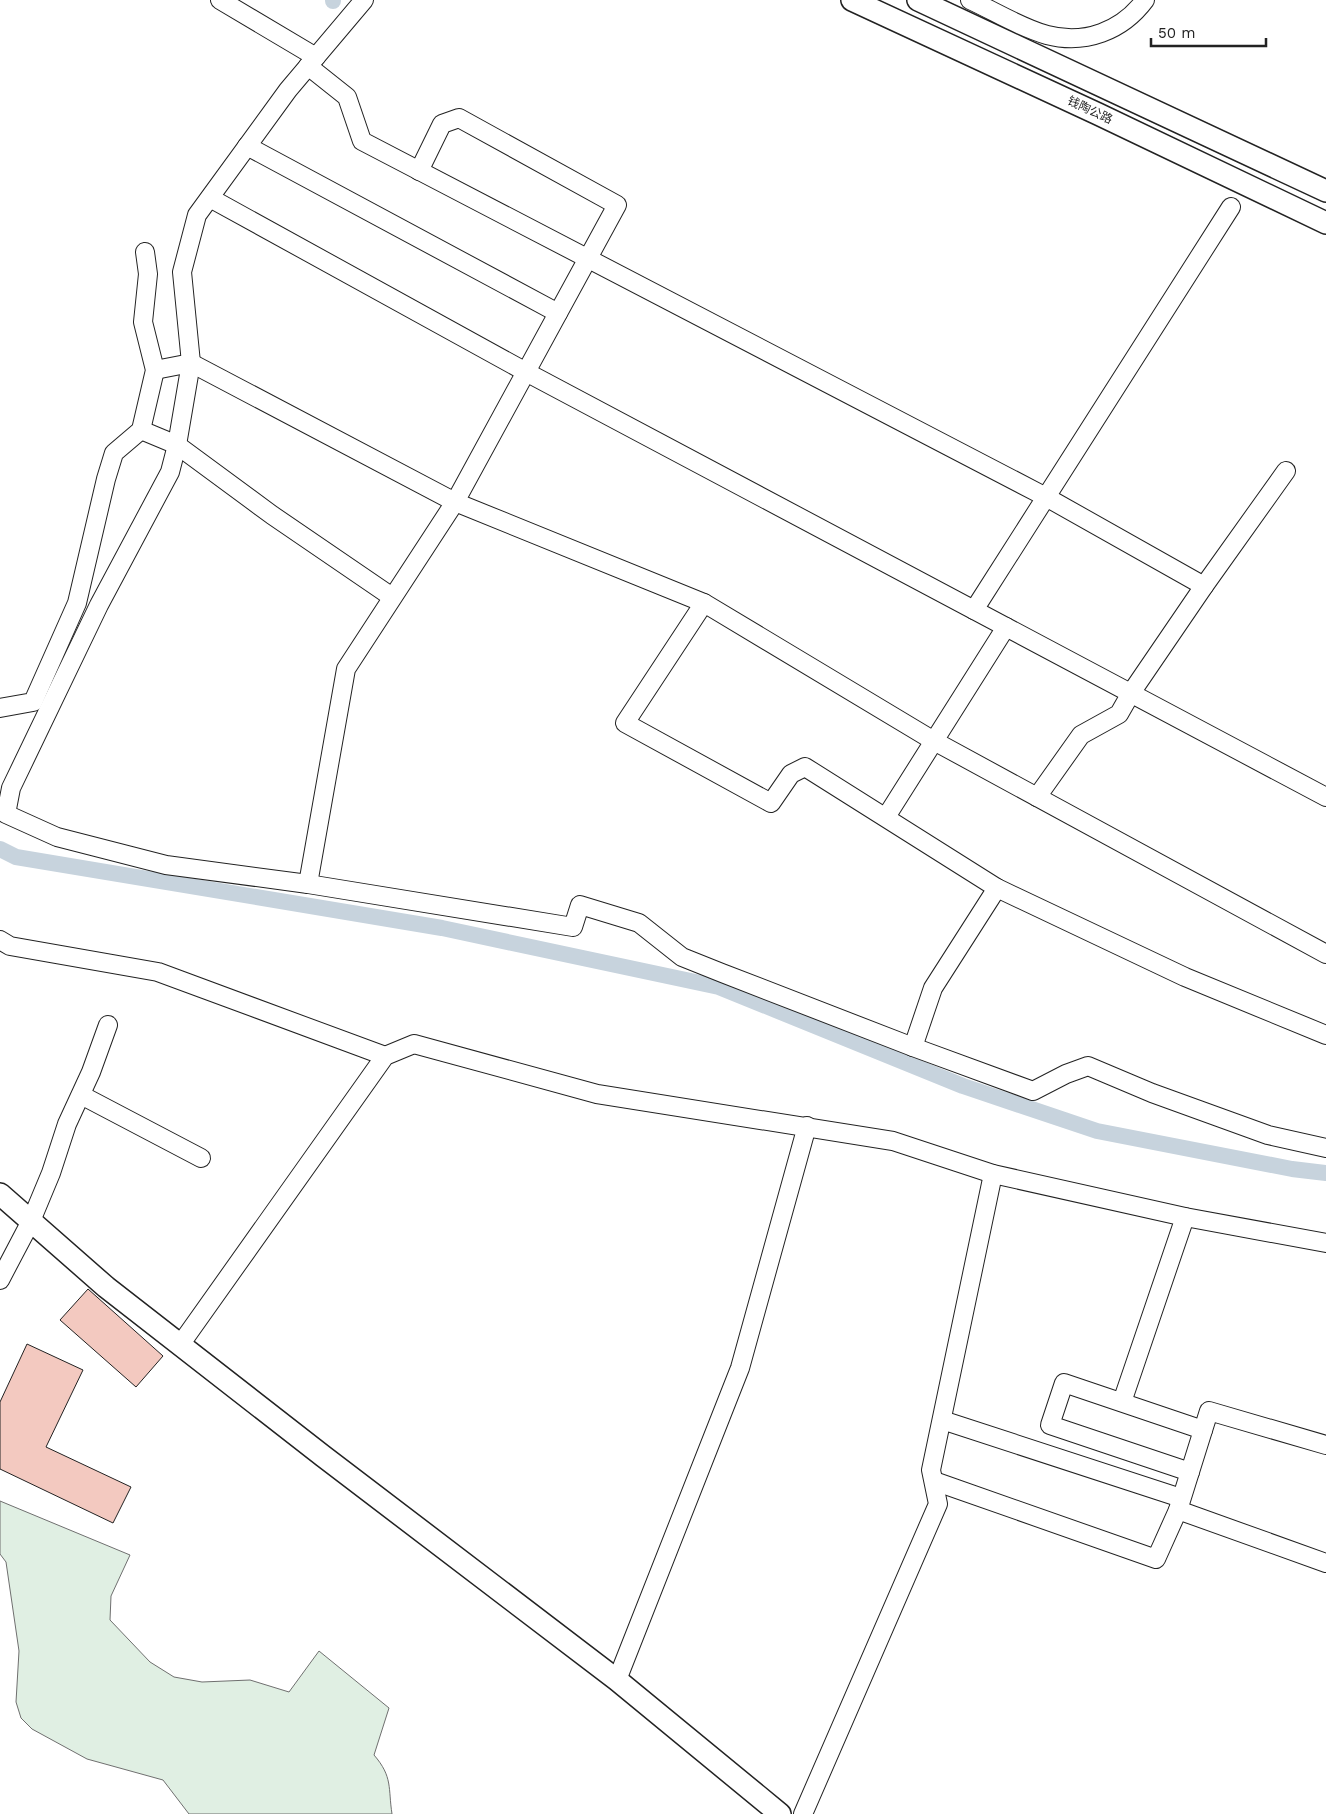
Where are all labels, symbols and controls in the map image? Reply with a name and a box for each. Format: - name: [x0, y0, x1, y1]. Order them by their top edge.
- scale bar: [1151, 15, 1266, 47]
- text: 50 m: [1158, 24, 1195, 42]
- street label: 钱陶公路: [1065, 94, 1115, 126]

